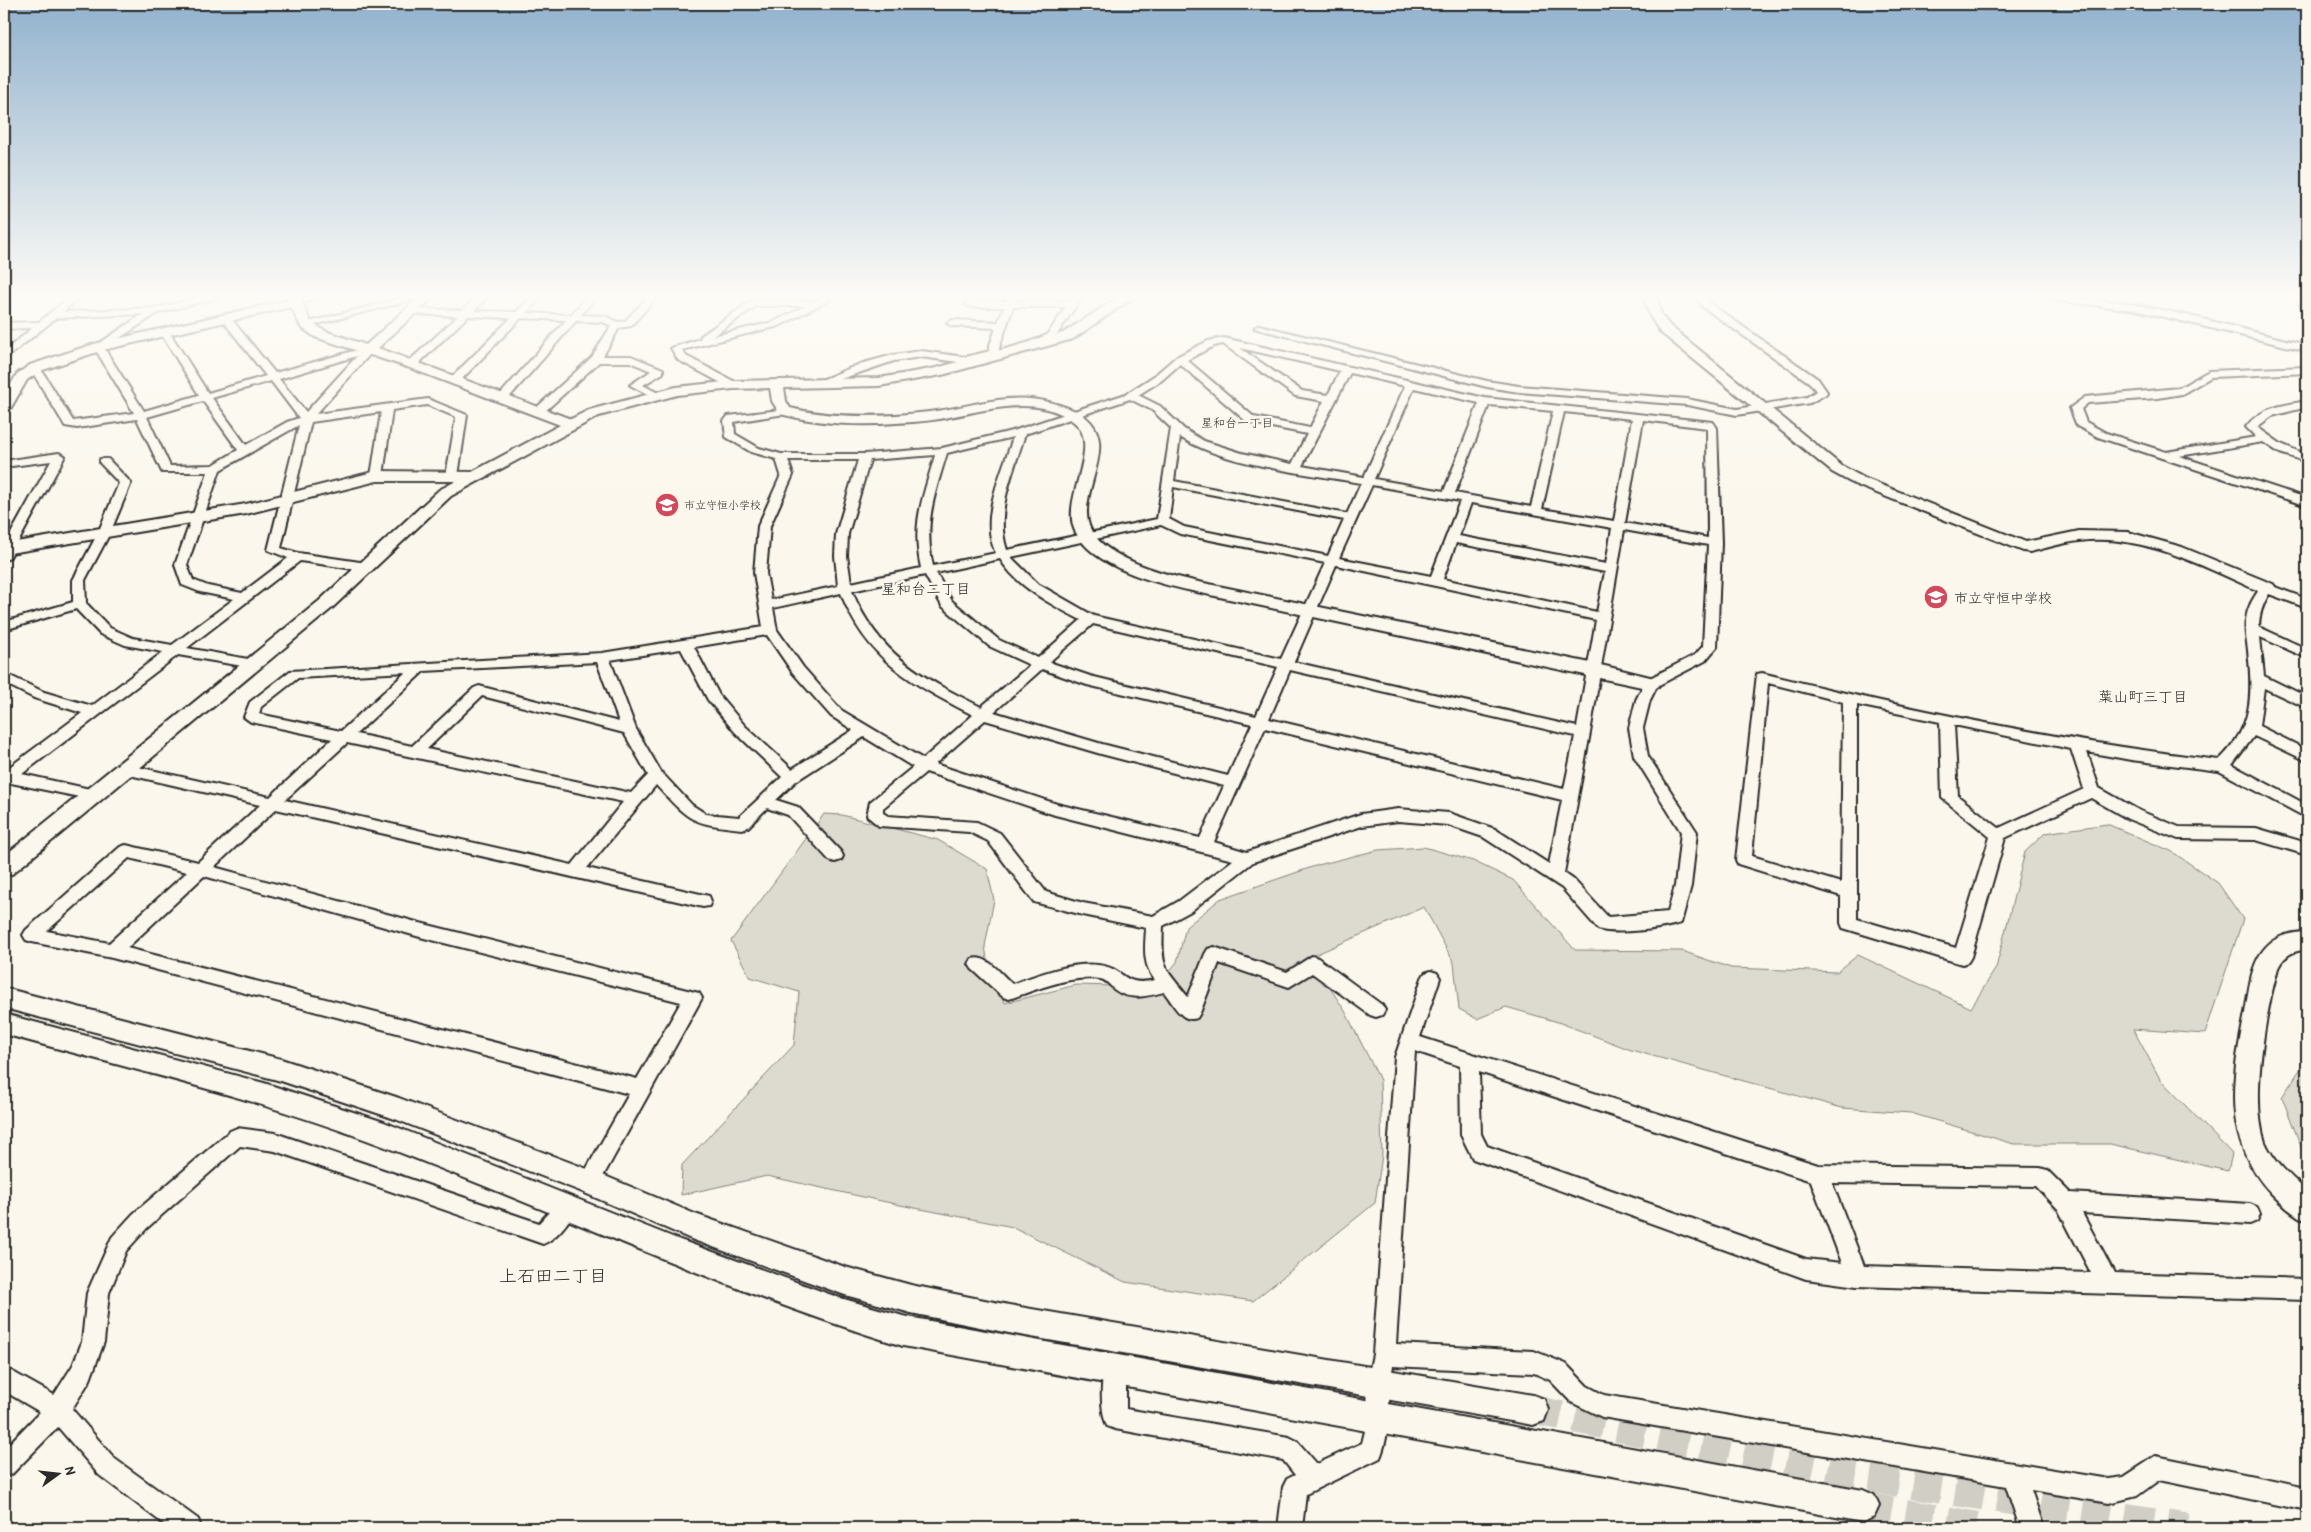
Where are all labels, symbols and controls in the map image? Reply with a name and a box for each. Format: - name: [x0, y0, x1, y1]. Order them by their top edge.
- district label: 星和台一丁目: [1201, 414, 1273, 431]
- school or university icon: 市立守恒小学校: [654, 492, 680, 518]
- place label: 市立守恒小学校: [684, 498, 761, 512]
- district label: 星和台二丁目: [881, 578, 971, 599]
- school or university icon: 市立守恒中学校: [1923, 584, 1949, 610]
- place label: 市立守恒中学校: [1954, 588, 2052, 607]
- district label: 葉山町三丁目: [2098, 686, 2188, 707]
- district label: 上石田二丁目: [499, 1263, 607, 1288]
- north arrow: [32, 1450, 82, 1500]
- text: N: [61, 1464, 81, 1477]

